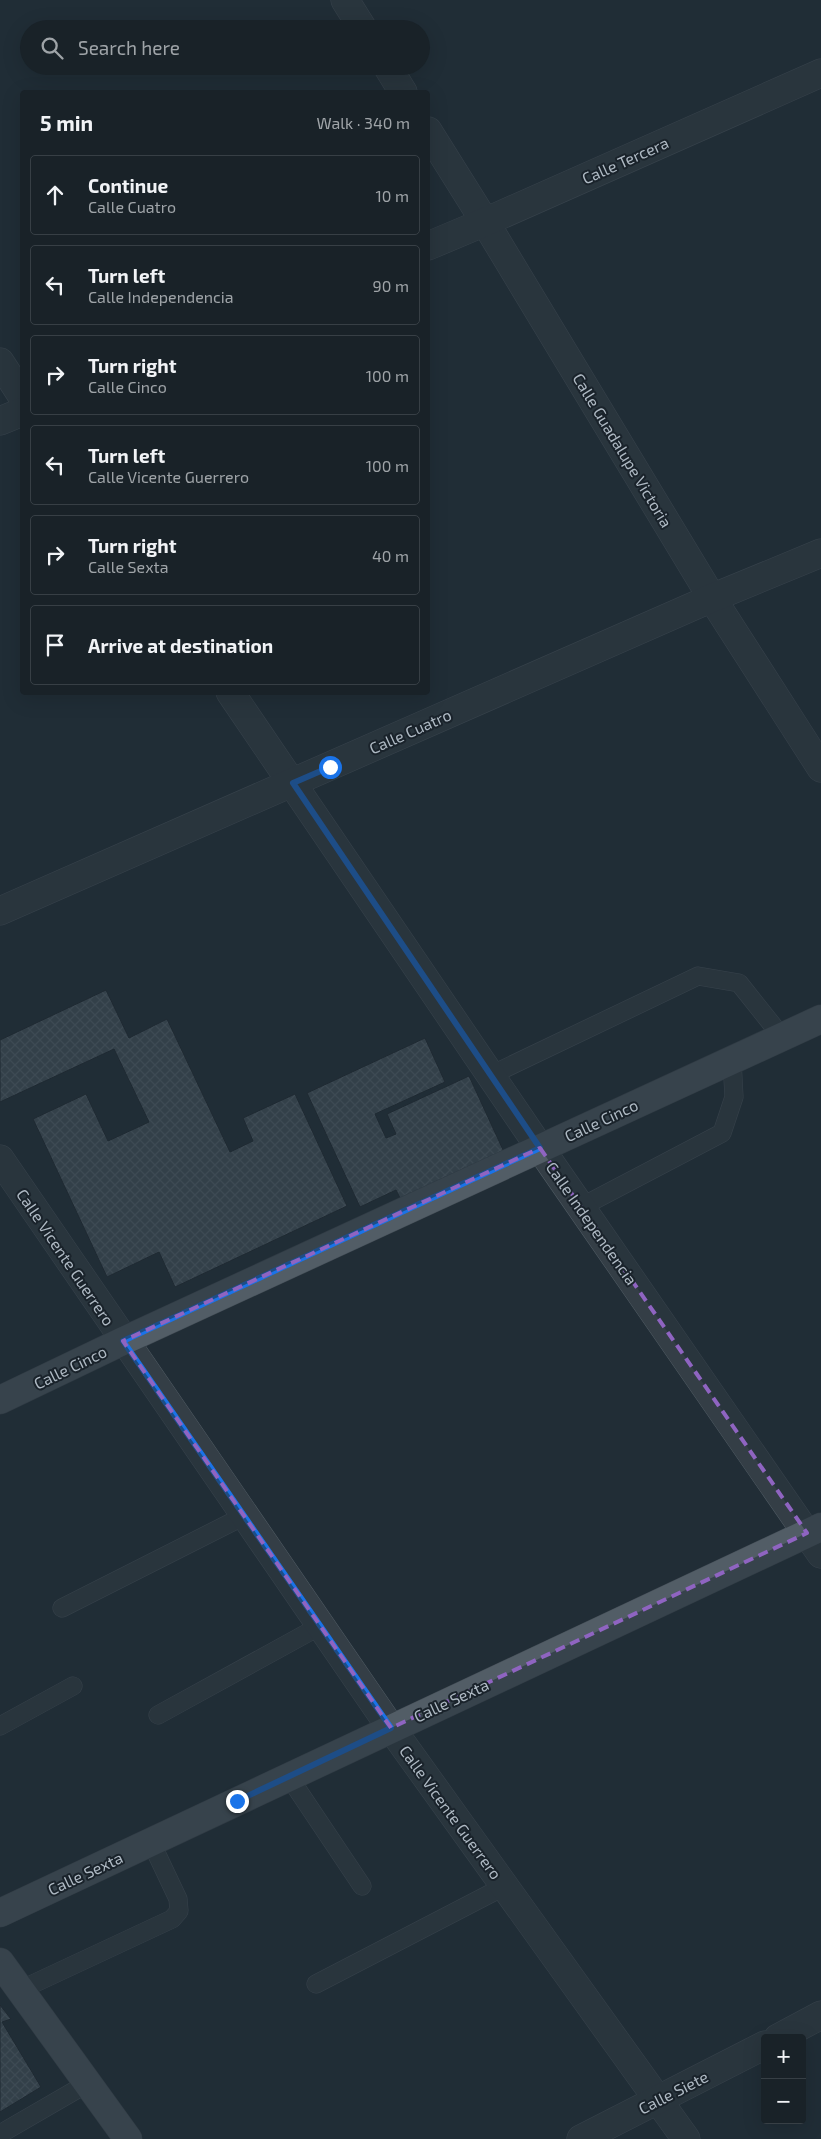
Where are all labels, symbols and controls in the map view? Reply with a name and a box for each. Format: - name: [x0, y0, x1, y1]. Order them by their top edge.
- search box: [20, 20, 430, 75]
- icon: search: [38, 34, 66, 62]
- text: Search here: [78, 36, 180, 59]
- text: 5 min: [40, 110, 93, 135]
- text: Walk · 340 m: [317, 113, 410, 132]
- street label: Calle Tercera: [579, 132, 671, 188]
- text: Continue: [88, 174, 168, 197]
- icon: ahead: [41, 181, 69, 209]
- text: 10 m: [375, 186, 409, 205]
- text: Calle Cuatro: [88, 197, 176, 216]
- text: Turn left: [88, 264, 165, 287]
- icon: left: [41, 271, 69, 299]
- text: 90 m: [373, 276, 409, 295]
- text: Calle Independencia: [88, 287, 234, 306]
- text: Turn right: [88, 354, 176, 377]
- icon: right: [41, 361, 69, 389]
- text: 100 m: [366, 366, 409, 385]
- street label: Calle Guadalupe Victoria: [569, 370, 677, 530]
- text: Calle Cinco: [88, 377, 167, 396]
- text: Turn left: [88, 444, 165, 467]
- icon: left: [41, 451, 69, 479]
- text: 100 m: [366, 456, 409, 475]
- text: Calle Vicente Guerrero: [88, 467, 249, 486]
- text: Turn right: [88, 534, 176, 557]
- icon: right: [41, 541, 69, 569]
- text: 40 m: [372, 546, 409, 565]
- text: Calle Sexta: [88, 557, 168, 576]
- icon: arrive: [41, 631, 69, 659]
- text: Arrive at destination: [88, 634, 273, 657]
- street label: Calle Cuatro: [366, 704, 454, 758]
- route start: [319, 756, 342, 779]
- street label: Calle Cinco: [561, 1095, 641, 1145]
- street label: Calle Independencia: [542, 1158, 642, 1288]
- street label: Calle Vicente Guerrero: [13, 1185, 119, 1329]
- street label: Calle Cinco: [30, 1341, 110, 1393]
- street label: Calle Sexta: [411, 1674, 491, 1726]
- street label: Calle Vicente Guerrero: [396, 1741, 506, 1883]
- route end: [226, 1790, 249, 1813]
- street label: Calle Sexta: [45, 1847, 125, 1899]
- map controls: [761, 2034, 806, 2124]
- button: +: [761, 2034, 806, 2079]
- street label: Calle Siete: [635, 2066, 711, 2118]
- button: −: [761, 2079, 806, 2124]

